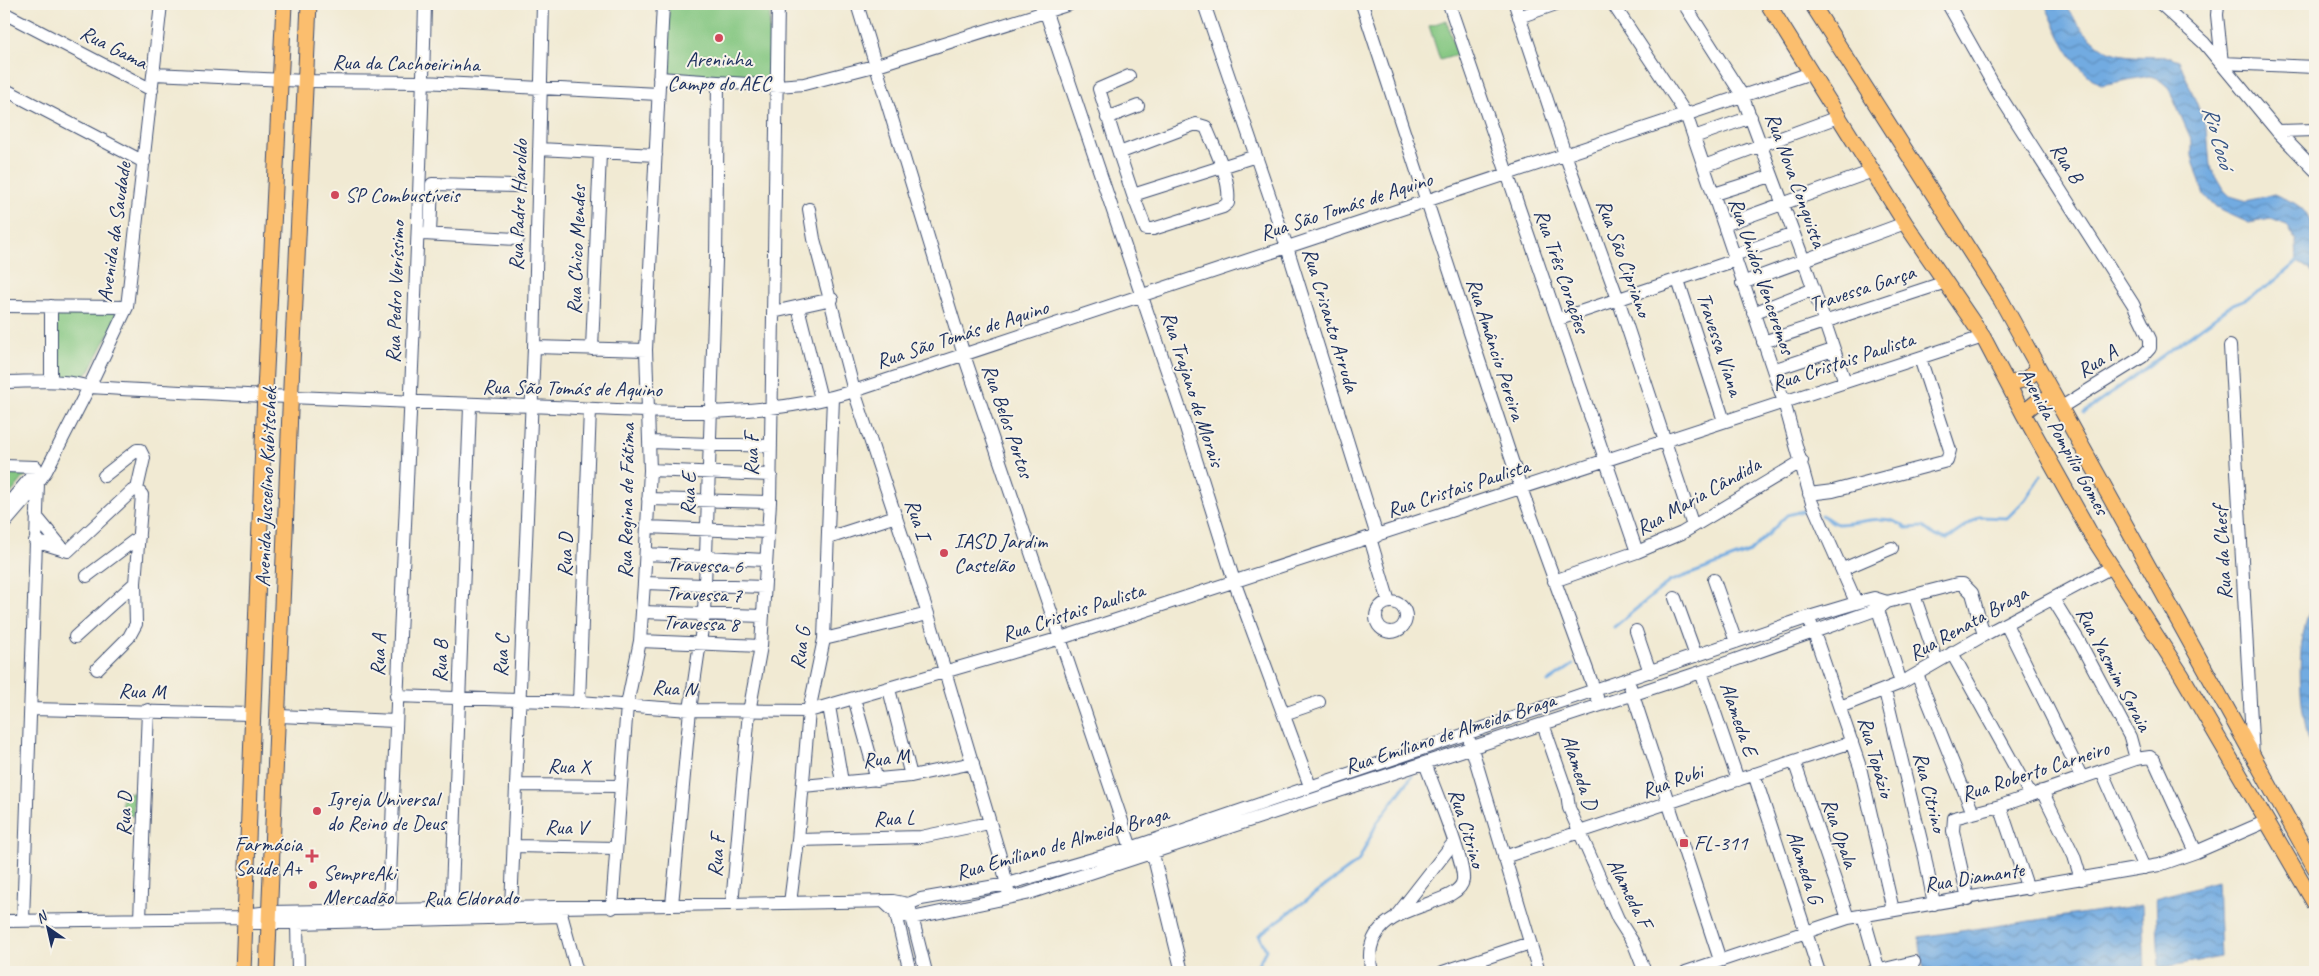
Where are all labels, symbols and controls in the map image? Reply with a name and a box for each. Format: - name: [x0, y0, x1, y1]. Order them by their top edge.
- street label: Rua Gama: [76, 19, 154, 76]
- marker: Areninha Campo do AEC: [713, 32, 725, 44]
- place label: Areninha Campo do AEC: [667, 46, 773, 96]
- street label: Rua da Cachoeirinha: [332, 49, 482, 77]
- water label: Rio Cocó: [2196, 103, 2242, 177]
- street label: Rua Nova Conquista: [1760, 109, 1833, 252]
- street label: Rua Padre Haroldo: [503, 137, 533, 271]
- street label: Rua B: [2045, 138, 2091, 190]
- street label: Avenida da Saudade: [91, 159, 137, 304]
- street label: Rua São Tomás de Aquino: [1257, 165, 1437, 246]
- place label: SP Combustíveis: [345, 182, 461, 208]
- street label: Rua Chico Mendes: [561, 183, 591, 315]
- marker: SP Combustíveis: [329, 189, 341, 201]
- street label: Rua Unidos Venceremos: [1723, 194, 1802, 360]
- street label: Rua São Cipriano: [1591, 196, 1658, 323]
- street label: Rua Três Corações: [1529, 206, 1596, 338]
- street label: Rua Pedro Veríssimo: [380, 218, 411, 364]
- street label: Rua Crisanto Arruda: [1297, 245, 1366, 397]
- street label: Travessa Garça: [1806, 258, 1920, 317]
- street label: Rua Amâncio Pereira: [1461, 275, 1532, 426]
- street label: Travessa Viana: [1691, 289, 1750, 401]
- street label: Rua São Tomás de Aquino: [873, 293, 1053, 374]
- street label: Rua Trajano de Morais: [1156, 308, 1231, 472]
- street label: Rua Cristais Paulista: [1768, 325, 1920, 396]
- street label: Rua A: [2072, 338, 2123, 383]
- street label: Rua Belos Portos: [976, 361, 1040, 483]
- street label: Avenida Pompílio Gomes: [2013, 363, 2116, 521]
- street label: Rua São Tomás de Aquino: [482, 373, 664, 403]
- street label: Avenida Juscelino Kubitschek: [250, 384, 283, 587]
- street label: Rua Regina de Fátima: [612, 422, 640, 579]
- street label: Rua F: [738, 429, 764, 476]
- street label: Rua Maria Cândida: [1631, 450, 1766, 541]
- street label: Rua Cristais Paulista: [1383, 452, 1535, 523]
- street label: Rua E: [674, 469, 702, 516]
- street label: Rua I: [899, 496, 938, 547]
- street label: Rua da Chesf: [2206, 501, 2237, 600]
- place label: IASD Jardim Castelão: [954, 528, 1049, 578]
- street label: Rua D: [551, 531, 579, 577]
- marker: IASD Jardim Castelão: [938, 547, 950, 559]
- street label: Travessa 6: [667, 551, 744, 579]
- street label: Rua Cristais Paulista: [998, 576, 1150, 647]
- street label: Rua Renata Braga: [1904, 579, 2034, 666]
- street label: Travessa 7: [666, 580, 744, 608]
- street label: Rua Yasmim Soraia: [2070, 603, 2158, 737]
- street label: Travessa 8: [663, 609, 742, 637]
- street label: Rua G: [784, 623, 817, 671]
- street label: Rua C: [487, 631, 515, 678]
- street label: Rua A: [364, 632, 392, 677]
- street label: Rua B: [426, 637, 454, 683]
- street label: Rua N: [651, 674, 700, 703]
- street label: Rua M: [118, 677, 168, 705]
- street label: Alameda E: [1714, 679, 1765, 762]
- street label: Rua Emíliano de Almeida Braga: [1341, 686, 1561, 779]
- street label: Rua Topázio: [1852, 714, 1901, 803]
- street label: Alameda D: [1556, 731, 1605, 814]
- street label: Rua Roberto Carneiro: [1958, 734, 2114, 807]
- street label: Rua M: [861, 742, 913, 773]
- street label: Rua Citrino: [1908, 749, 1953, 837]
- street label: Rua X: [547, 753, 593, 779]
- street label: Rua Rubi: [1638, 757, 1709, 804]
- street label: Rua Citrino: [1443, 785, 1492, 873]
- place label: Igreja Universal do Reino de Deus: [327, 786, 447, 836]
- street label: Rua D: [110, 790, 138, 836]
- street label: Rua Opala: [1816, 795, 1865, 873]
- street label: Rua Emíliano de Almeida Braga: [953, 800, 1174, 886]
- street label: Rua L: [873, 804, 915, 832]
- marker: Igreja Universal do Reino de Deus: [311, 805, 323, 817]
- street label: Rua V: [545, 814, 592, 840]
- street label: Alameda G: [1781, 827, 1830, 909]
- street label: Rua F: [701, 829, 731, 878]
- place label: FL-311: [1694, 830, 1749, 856]
- place label: Farmácia Saúde A+: [235, 831, 304, 881]
- marker: FL-311: [1678, 837, 1690, 849]
- marker: Farmácia Saúde A+: [306, 850, 318, 862]
- street label: Alameda F: [1602, 854, 1661, 936]
- street label: Rua Diamante: [1922, 856, 2027, 898]
- place label: SempreAki Mercadão: [323, 860, 399, 910]
- marker: SempreAki Mercadão: [307, 879, 319, 891]
- street label: Rua Eldorado: [423, 884, 521, 912]
- north arrow: [22, 904, 72, 954]
- text: N: [33, 907, 51, 927]

